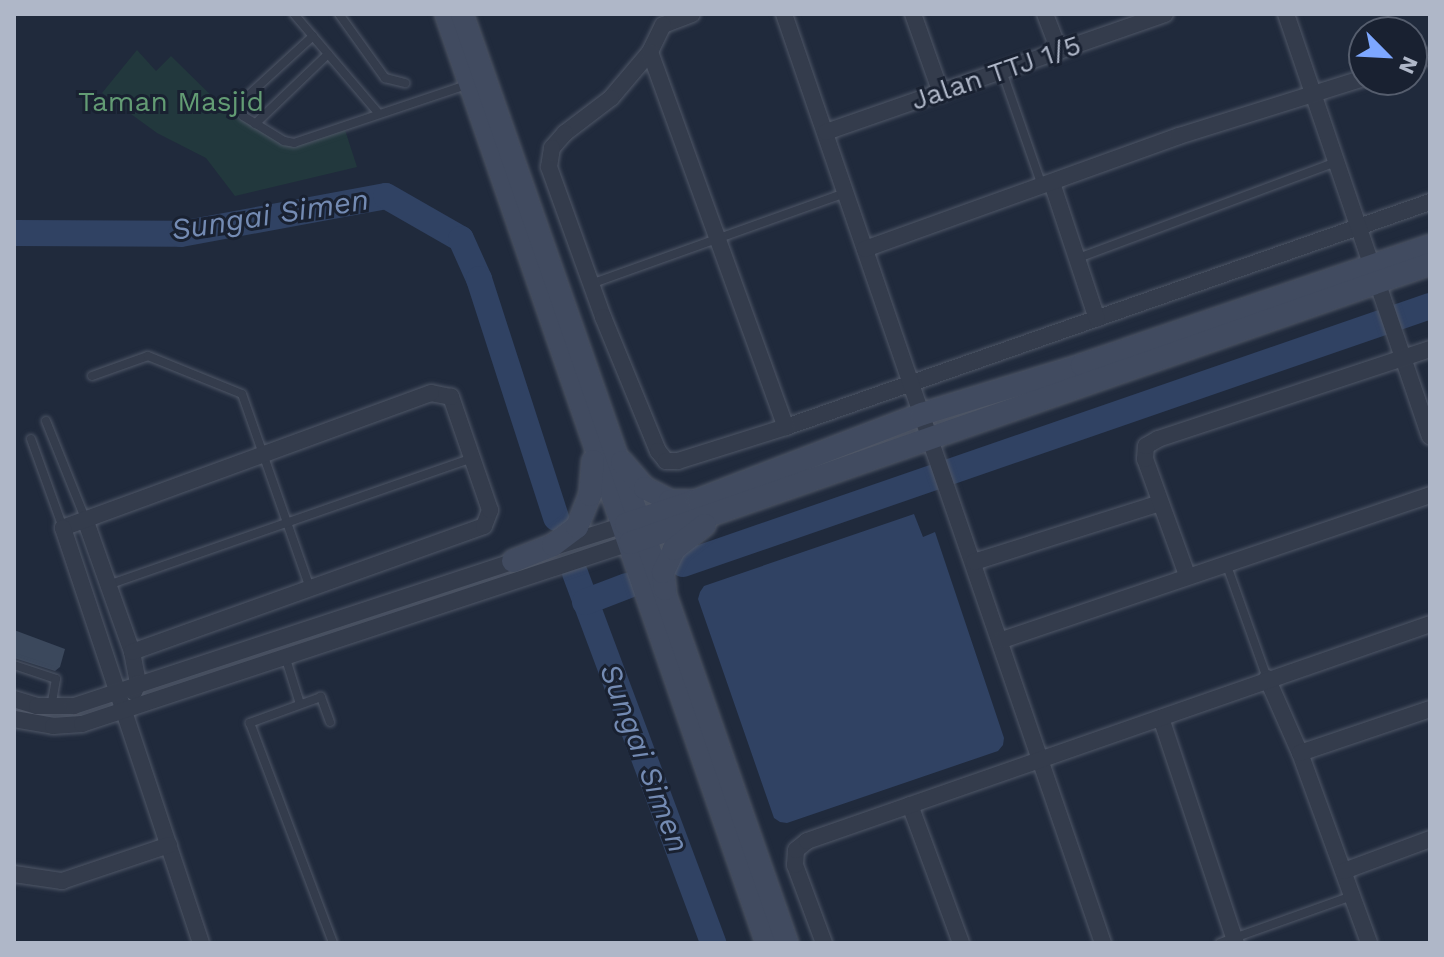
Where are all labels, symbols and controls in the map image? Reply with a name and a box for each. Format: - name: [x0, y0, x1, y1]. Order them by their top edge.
- north arrow: [1348, 16, 1428, 96]
- street label: Jalan TTJ 1/5: [906, 28, 1086, 118]
- text: N: [1394, 53, 1423, 78]
- park label: Taman Masjid: [78, 85, 264, 119]
- water label: Sungai Simen: [169, 182, 371, 248]
- water label: Sungai Simen: [591, 658, 697, 858]

